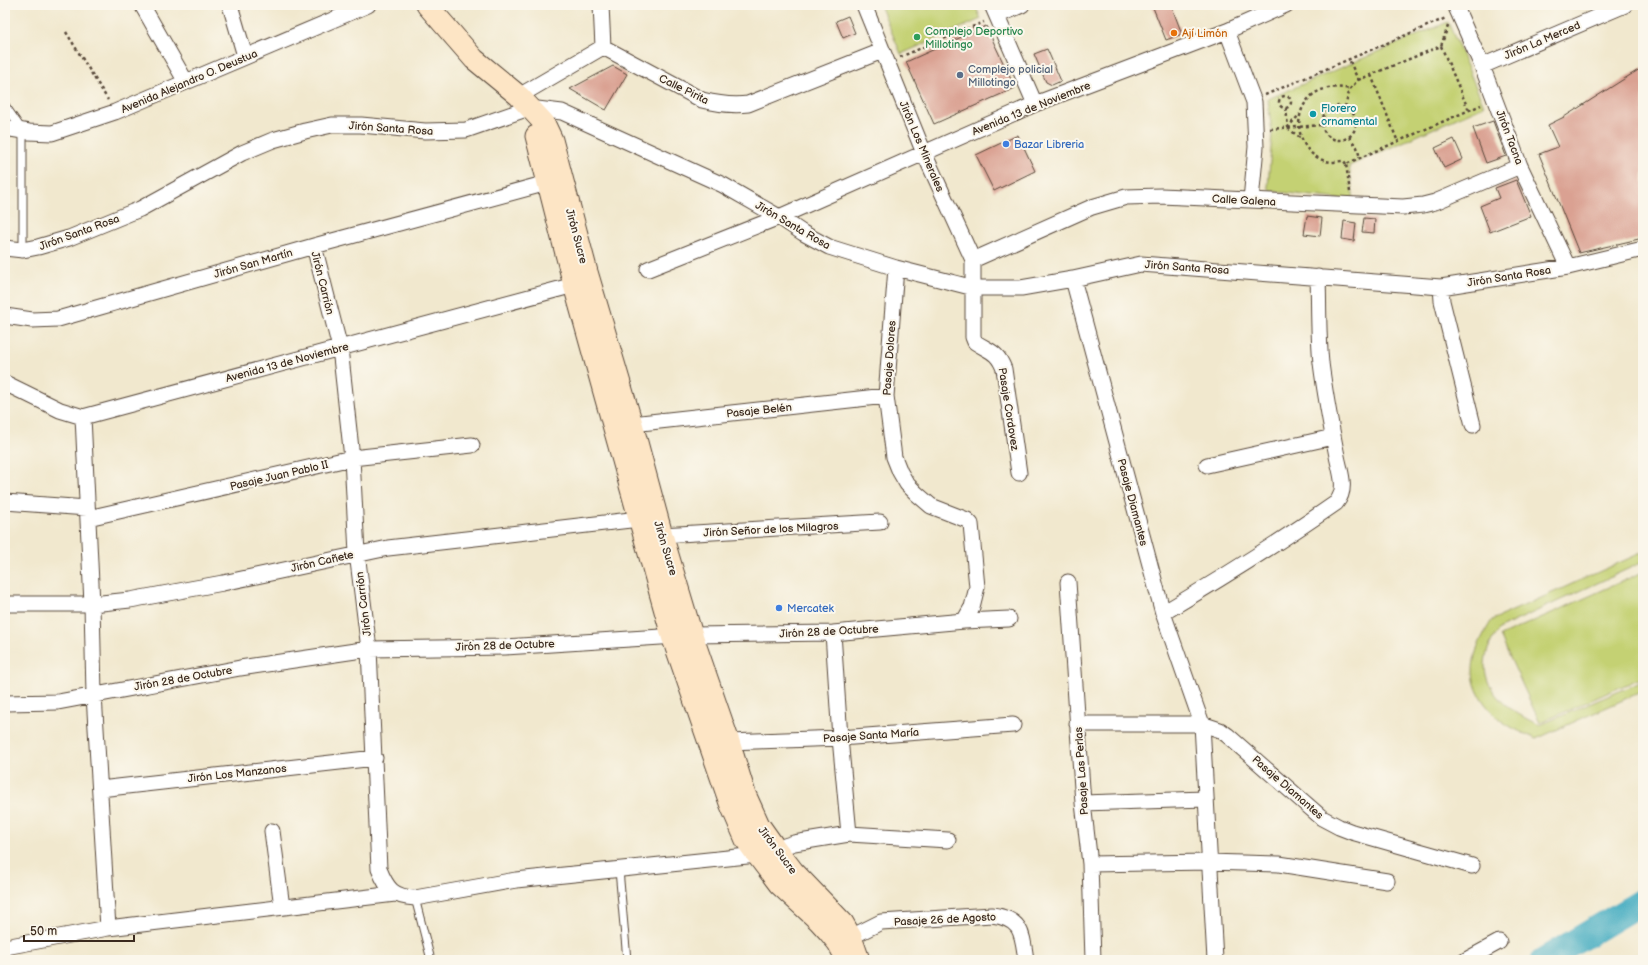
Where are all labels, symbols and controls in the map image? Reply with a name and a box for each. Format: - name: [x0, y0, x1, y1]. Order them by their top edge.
- street label: Jirón La Merced: [1502, 19, 1582, 62]
- place label: Complejo Deportivo Millotingo: [925, 25, 1023, 51]
- place label: Ají Limón: [1182, 27, 1227, 40]
- marker: Ají Limón: [1169, 28, 1179, 38]
- marker: Complejo Deportivo Millotingo: [912, 32, 922, 42]
- street label: Avenida Alejandro O. Deustua: [119, 47, 259, 116]
- place label: Complejo policial Millotingo: [968, 63, 1053, 89]
- marker: Complejo policial Millotingo: [955, 70, 965, 80]
- street label: Calle Pirita: [657, 72, 711, 107]
- street label: Avenida 13 de Noviembre: [970, 79, 1093, 138]
- street label: Jirón Los Minerales: [897, 99, 947, 194]
- place label: Florero ornamental: [1321, 102, 1377, 128]
- street label: Jirón Tacna: [1493, 108, 1526, 166]
- marker: Florero ornamental: [1308, 109, 1318, 119]
- street label: Jirón Santa Rosa: [348, 119, 434, 138]
- place label: Bazar Libreria: [1014, 138, 1084, 151]
- marker: Bazar Libreria: [1001, 139, 1011, 149]
- street label: Calle Galena: [1212, 192, 1276, 209]
- street label: Jirón Santa Rosa: [753, 199, 833, 252]
- street label: Jirón Sucre: [563, 207, 590, 266]
- street label: Jirón Santa Rosa: [37, 212, 121, 253]
- street label: Jirón San Martín: [212, 246, 294, 281]
- street label: Jirón Carrión: [308, 250, 337, 316]
- street label: Jirón Santa Rosa: [1144, 258, 1230, 277]
- street label: Jirón Santa Rosa: [1466, 263, 1552, 290]
- street label: Pasaje Dolores: [880, 320, 899, 396]
- street label: Avenida 13 de Noviembre: [224, 340, 350, 385]
- street label: Pasaje Cordovez: [996, 367, 1022, 452]
- street label: Pasaje Belén: [726, 401, 792, 420]
- street label: Pasaje Diamantes: [1115, 457, 1151, 548]
- street label: Pasaje Juan Pablo II: [229, 458, 330, 493]
- street label: Jirón Sucre: [651, 519, 680, 577]
- street label: Jirón Señor de los Milagros: [703, 519, 840, 540]
- street label: Jirón Cañete: [289, 548, 355, 575]
- street label: Jirón Carrión: [353, 571, 374, 637]
- place label: Mercatek: [787, 602, 834, 615]
- marker: Mercatek: [774, 603, 784, 613]
- street label: Jirón 28 de Octubre: [779, 622, 879, 641]
- street label: Jirón 28 de Octubre: [455, 637, 555, 654]
- street label: Jirón 28 de Octubre: [133, 663, 234, 694]
- street label: Pasaje Santa María: [823, 726, 919, 745]
- street label: Pasaje Las Perlas: [1072, 726, 1091, 815]
- street label: Pasaje Diamantes: [1249, 753, 1326, 822]
- street label: Jirón Los Manzanos: [187, 762, 288, 785]
- street label: Jirón Sucre: [755, 824, 800, 877]
- street label: Pasaje 26 de Agosto: [894, 910, 996, 929]
- scale bar: [24, 917, 134, 943]
- text: 50 m: [30, 924, 57, 939]

